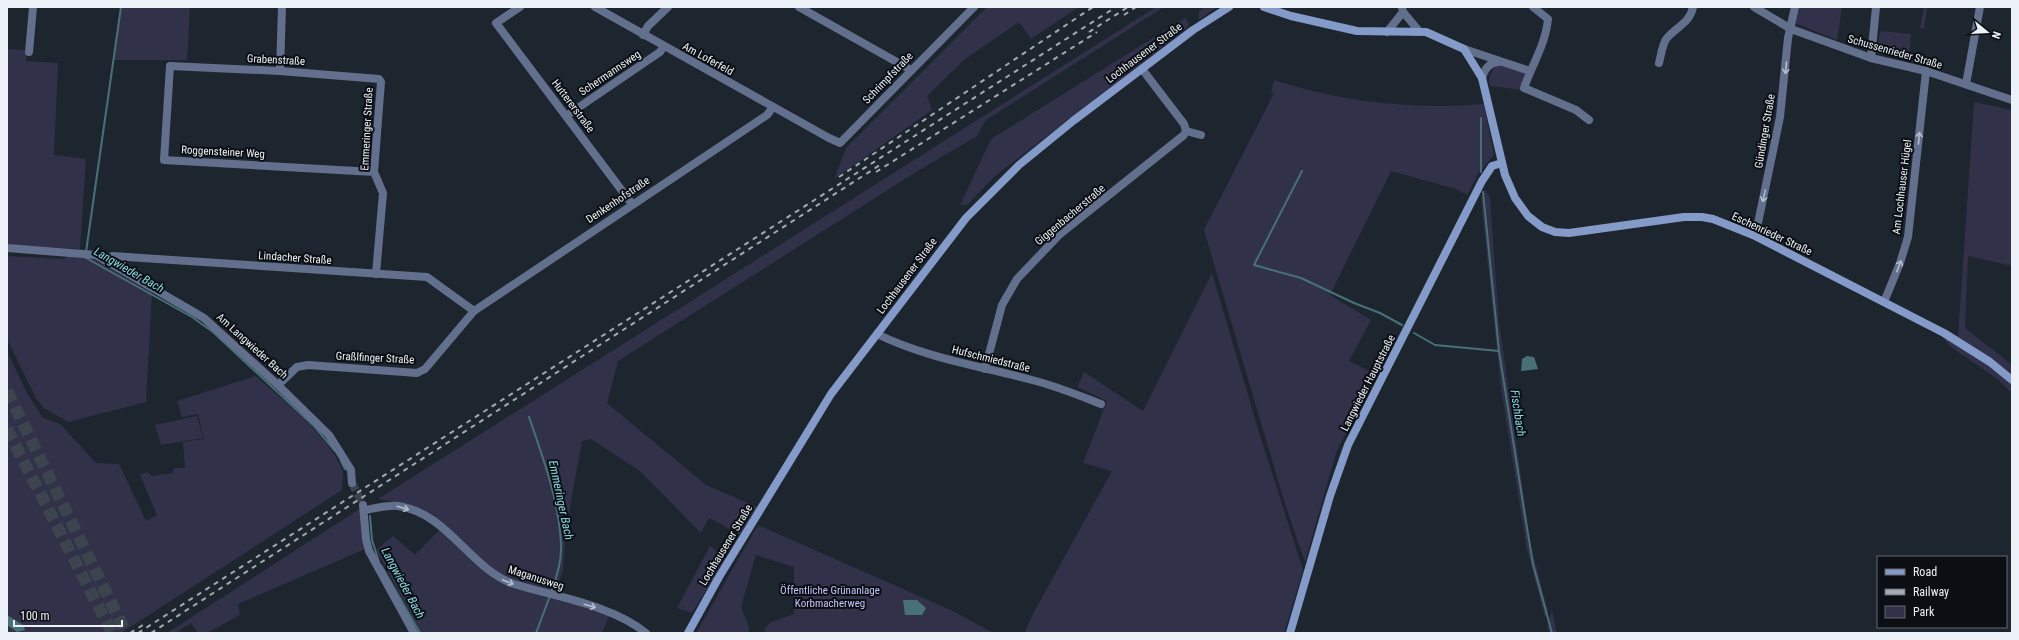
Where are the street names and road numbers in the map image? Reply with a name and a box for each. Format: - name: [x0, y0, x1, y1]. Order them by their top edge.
- street label: Lochhausener Straße: [1103, 20, 1185, 86]
- street label: Schussenrieder Straße: [1846, 32, 1944, 72]
- street label: Am Loferfeld: [680, 40, 736, 78]
- street label: Schermannsweg: [577, 48, 643, 98]
- street label: Schrimpfstraße: [860, 49, 916, 107]
- street label: Grabenstraße: [247, 52, 305, 68]
- street label: Huttererstraße: [549, 77, 597, 135]
- street label: Emmeringer Straße: [358, 87, 376, 171]
- street label: Gündinger Straße: [1752, 93, 1778, 169]
- street label: Am Lochhauser Hügel: [1890, 139, 1914, 235]
- street label: Roggensteiner Weg: [181, 143, 265, 161]
- street label: Denkenhofstraße: [584, 174, 652, 226]
- street label: Giggenbacherstraße: [1032, 182, 1108, 248]
- street label: Eschenrieder Straße: [1730, 210, 1814, 258]
- street label: Lochhausener Straße: [874, 235, 940, 317]
- street label: Lindacher Straße: [258, 249, 332, 267]
- street label: Am Langwieder Bach: [214, 311, 290, 381]
- street label: Langwieder Hauptstraße: [1338, 333, 1398, 433]
- street label: Hufschmiedstraße: [951, 343, 1031, 375]
- street label: Graßlfinger Straße: [335, 349, 415, 367]
- street label: Lochhausener Straße: [697, 502, 755, 588]
- street label: Maganusweg: [507, 563, 565, 593]

